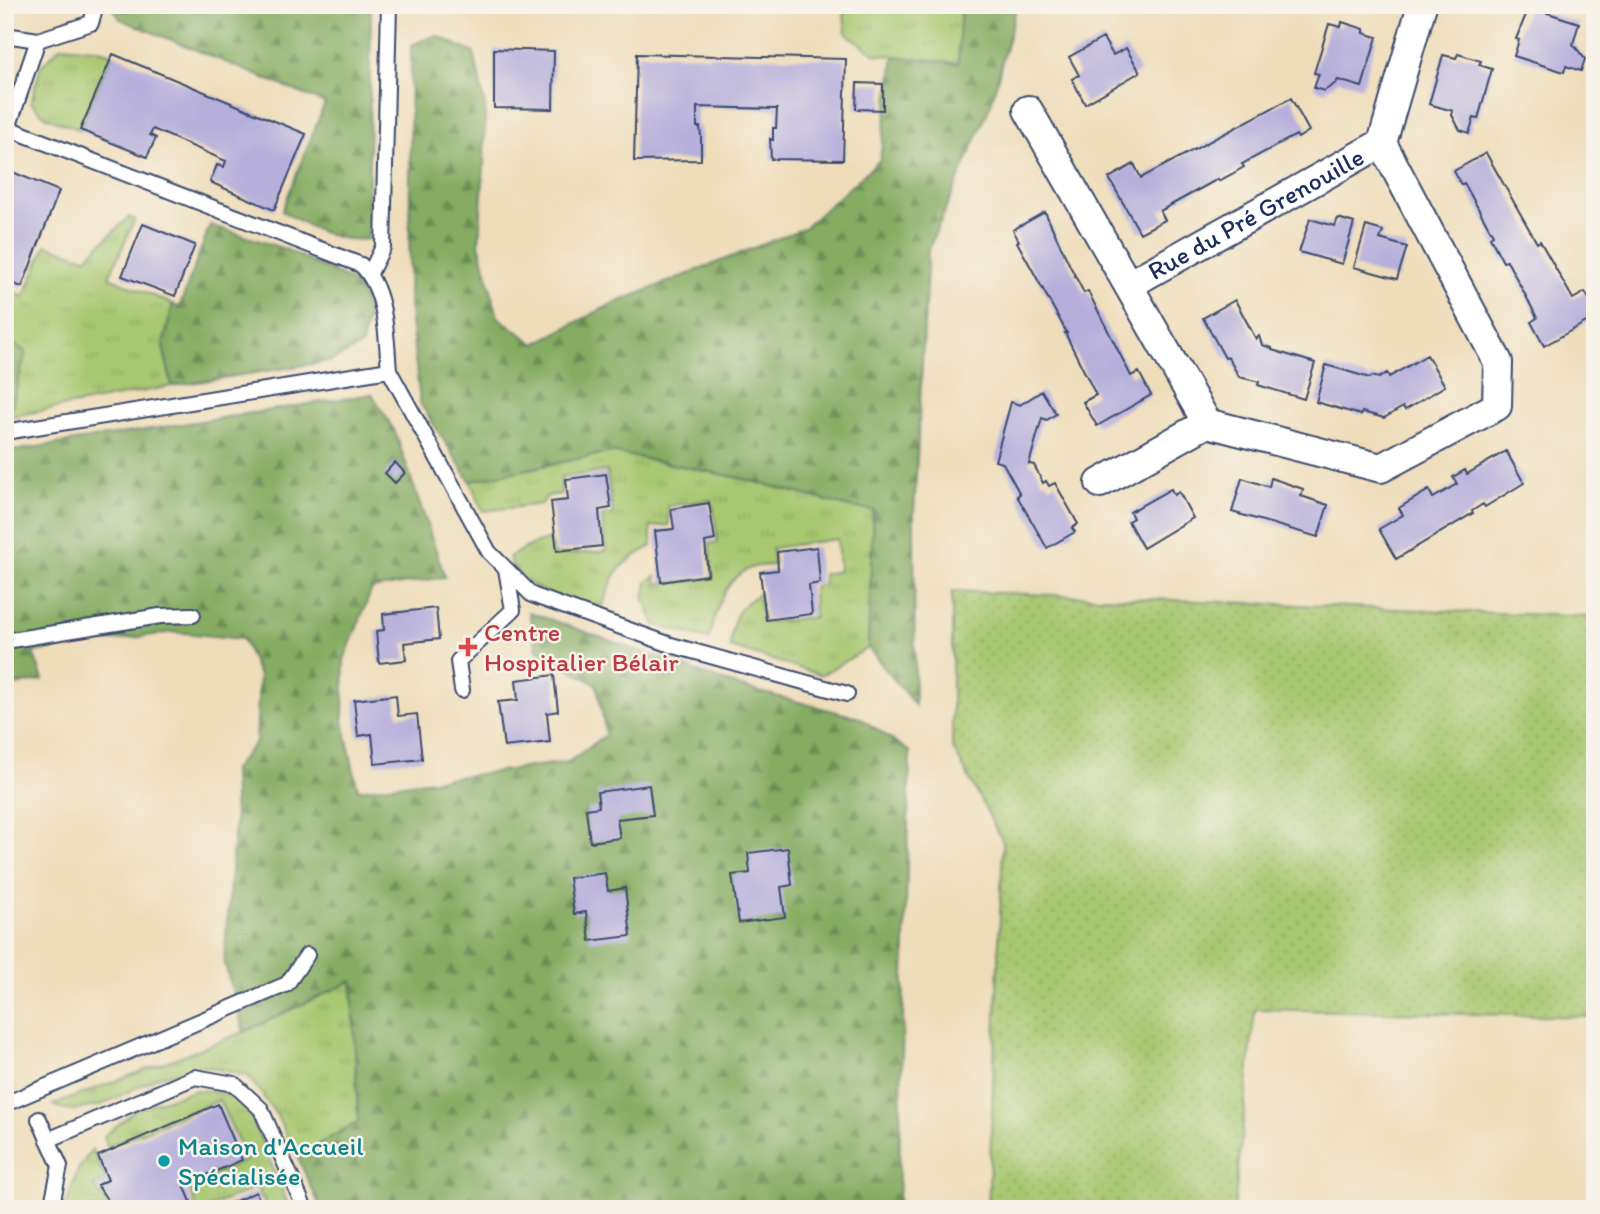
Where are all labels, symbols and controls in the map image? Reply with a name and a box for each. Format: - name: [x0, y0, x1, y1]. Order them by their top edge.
- street label: Rue du Pré Grenouille: [1142, 140, 1369, 287]
- place label: Centre Hospitalier Bélair: [484, 616, 679, 678]
- marker: Centre Hospitalier Bélair: [458, 637, 478, 657]
- place label: Maison d'Accueil Spécialisée: [178, 1130, 363, 1192]
- marker: Maison d'Accueil Spécialisée: [156, 1153, 172, 1169]

